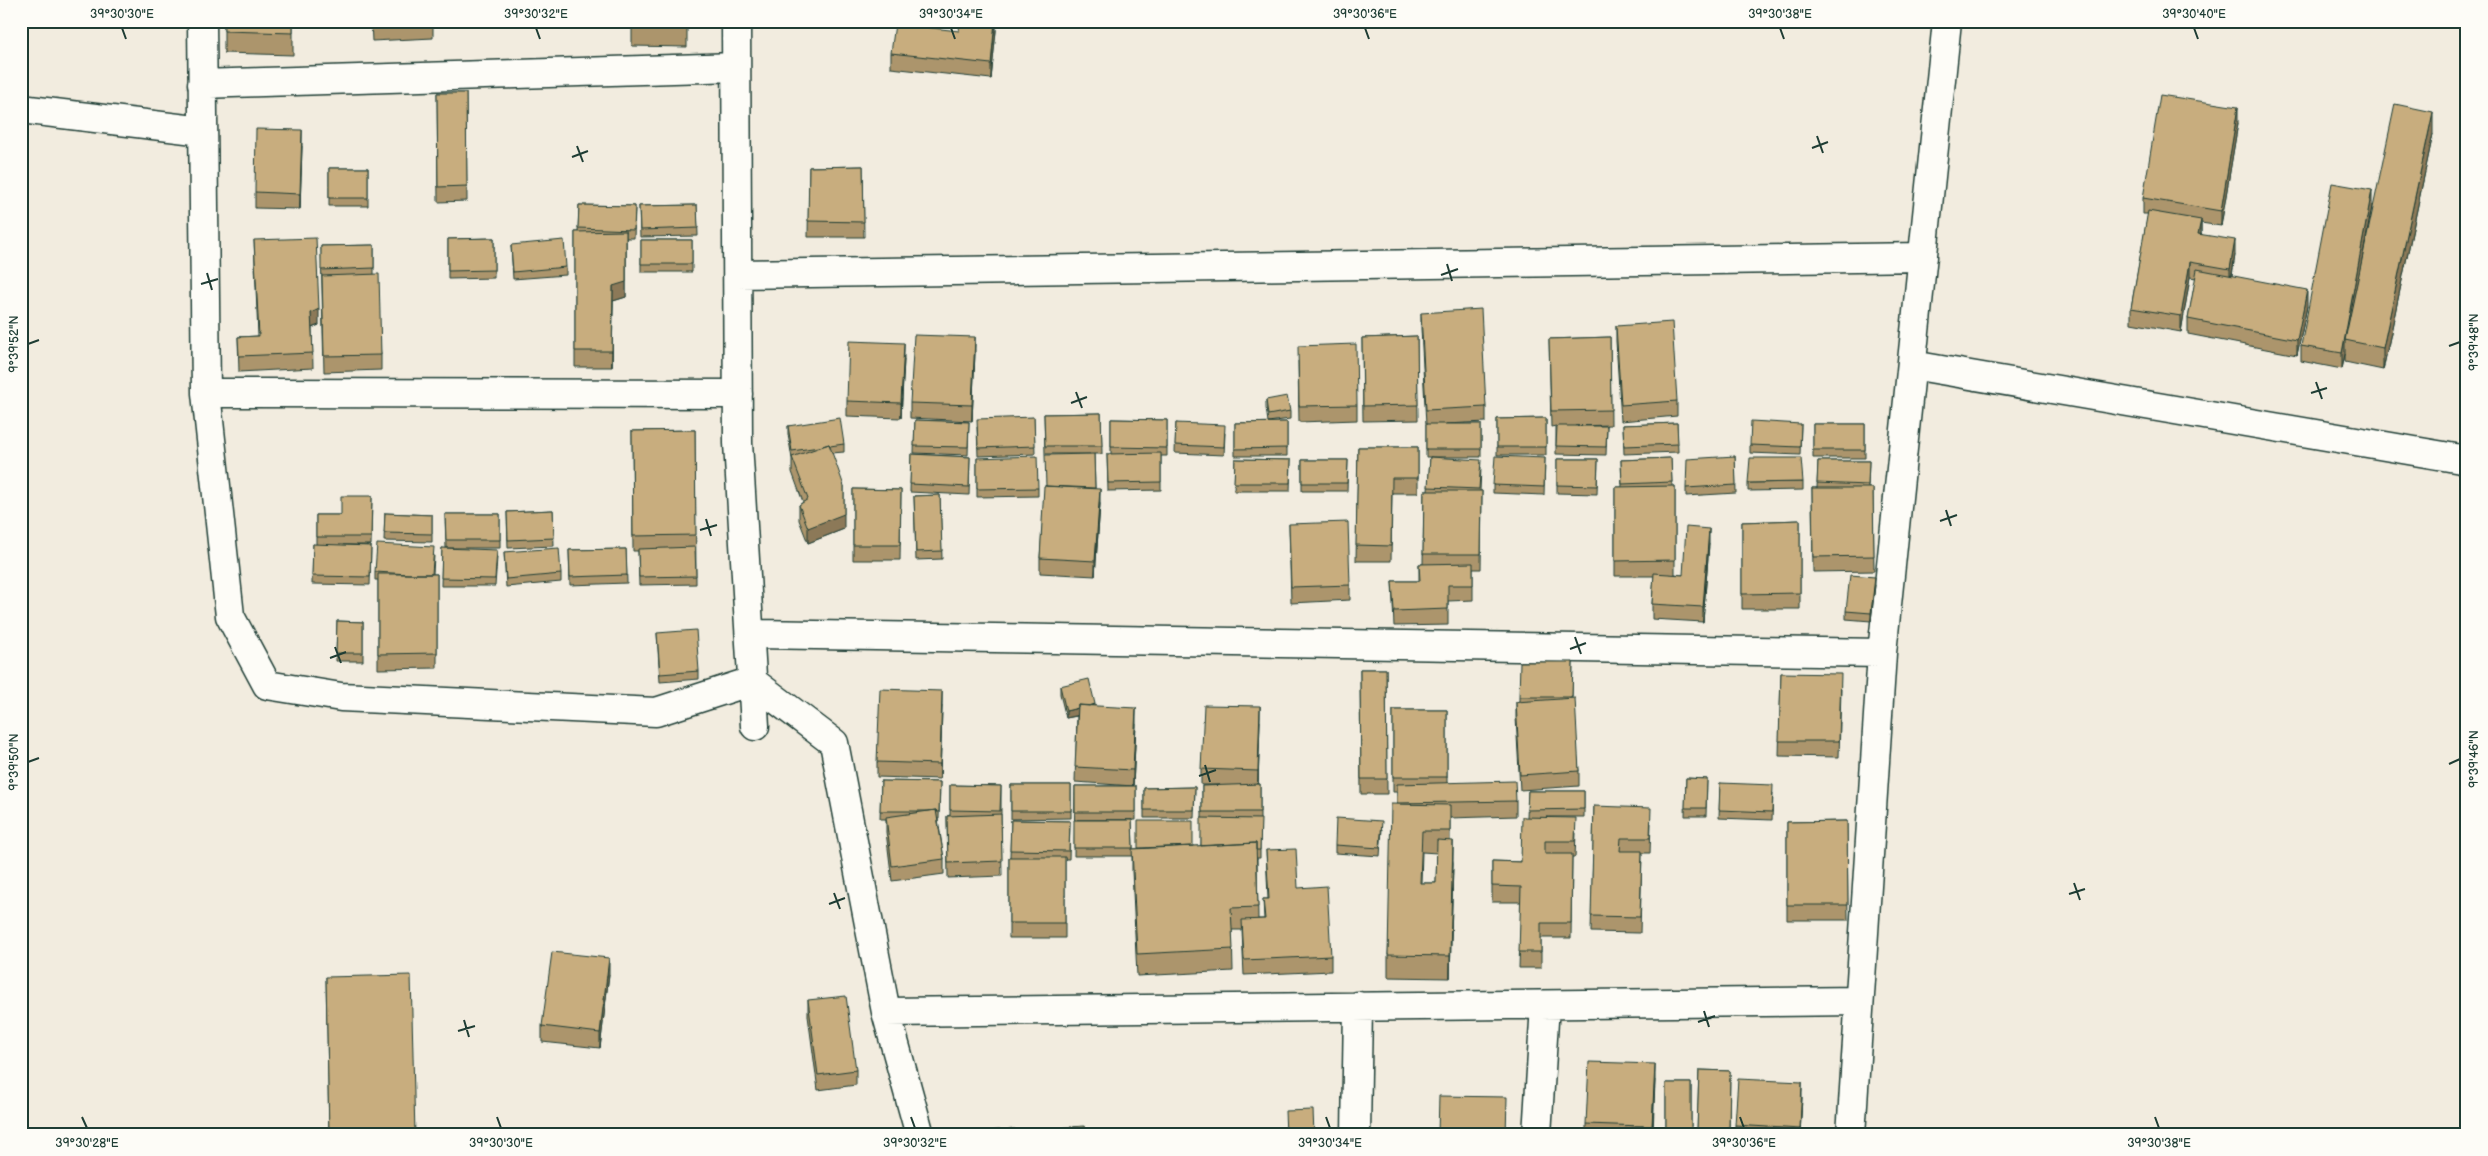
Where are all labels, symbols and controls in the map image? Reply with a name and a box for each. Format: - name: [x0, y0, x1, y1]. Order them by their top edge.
- text: 39°30'30"E: [90, 7, 154, 22]
- text: 39°30'32"E: [504, 7, 568, 22]
- text: 39°30'34"E: [919, 7, 983, 22]
- text: 39°30'36"E: [1333, 7, 1397, 22]
- text: 39°30'38"E: [1748, 7, 1812, 22]
- text: 39°30'40"E: [2162, 7, 2226, 22]
- text: 9°39'48"N: [2467, 313, 2482, 371]
- text: 9°39'52"N: [7, 316, 22, 372]
- text: 9°39'46"N: [2467, 730, 2482, 788]
- text: 9°39'50"N: [7, 734, 22, 790]
- text: 39°30'28"E: [55, 1136, 119, 1151]
- text: 39°30'30"E: [469, 1136, 533, 1151]
- text: 39°30'32"E: [883, 1136, 947, 1151]
- text: 39°30'34"E: [1298, 1136, 1362, 1151]
- text: 39°30'36"E: [1712, 1136, 1776, 1151]
- text: 39°30'38"E: [2127, 1136, 2191, 1151]

